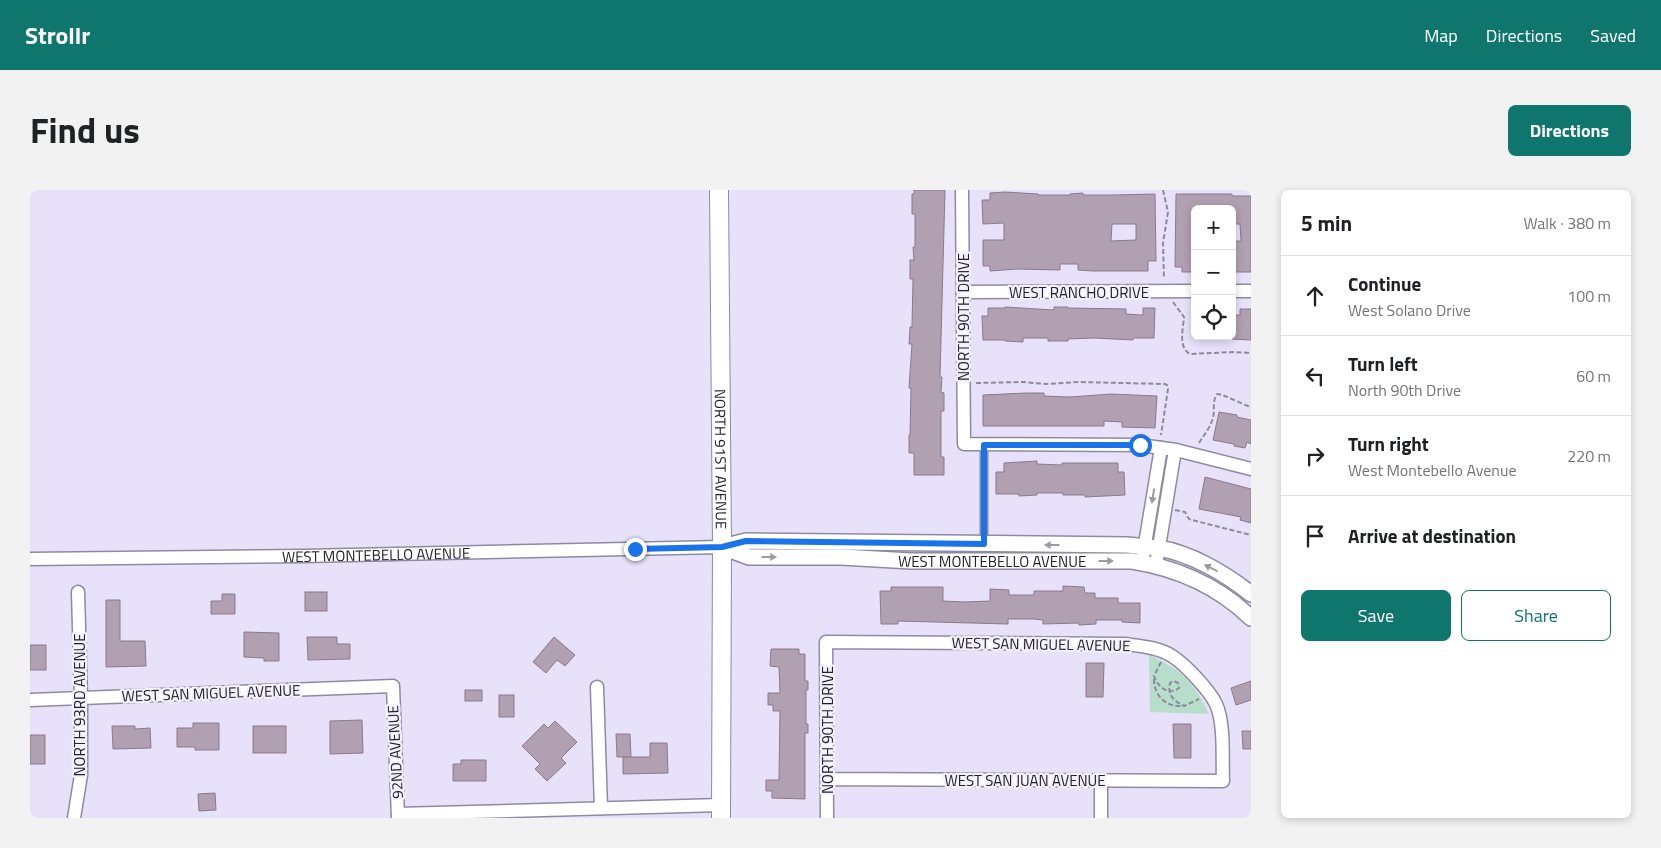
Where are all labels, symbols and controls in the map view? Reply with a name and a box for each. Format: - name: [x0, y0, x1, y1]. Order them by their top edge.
- text: Strollr: [25, 17, 90, 53]
- text: Map: [1424, 22, 1458, 49]
- text: Directions: [1486, 22, 1562, 49]
- text: Saved: [1590, 22, 1636, 49]
- text: Find us: [30, 103, 140, 157]
- button: Directions: [1508, 105, 1631, 156]
- map controls: [1191, 205, 1236, 340]
- button: +: [1191, 205, 1236, 250]
- text: 5 min: [1301, 207, 1352, 239]
- text: Walk · 380 m: [1523, 211, 1611, 235]
- button: −: [1191, 250, 1236, 295]
- street label: NORTH 90TH DRIVE: [952, 253, 975, 381]
- text: Continue: [1348, 269, 1421, 298]
- street label: WEST RANCHO DRIVE: [1009, 281, 1149, 304]
- icon: ahead: [1301, 282, 1329, 310]
- text: 100 m: [1567, 284, 1611, 308]
- button: locate: [1191, 295, 1236, 340]
- text: West Solano Drive: [1348, 298, 1471, 322]
- text: Turn left: [1348, 349, 1418, 378]
- icon: left: [1301, 362, 1329, 390]
- text: 60 m: [1576, 364, 1611, 388]
- text: North 90th Drive: [1348, 378, 1461, 402]
- street label: NORTH 91ST AVENUE: [709, 389, 733, 529]
- text: Turn right: [1348, 429, 1429, 458]
- route start: [1129, 434, 1152, 457]
- icon: right: [1301, 442, 1329, 470]
- text: 220 m: [1567, 444, 1611, 468]
- text: West Montebello Avenue: [1348, 458, 1516, 482]
- one-way arrow: [1148, 488, 1156, 504]
- text: Arrive at destination: [1348, 521, 1516, 550]
- icon: arrive: [1301, 522, 1329, 550]
- route end: [624, 538, 647, 561]
- street label: WEST MONTEBELLO AVENUE: [282, 541, 470, 568]
- one-way arrow: [1044, 541, 1060, 549]
- street label: WEST MONTEBELLO AVENUE: [897, 549, 1086, 573]
- one-way arrow: [761, 553, 777, 561]
- one-way arrow: [1098, 557, 1114, 565]
- one-way arrow: [1203, 564, 1218, 572]
- button: Save: [1301, 590, 1451, 641]
- button: Share: [1461, 590, 1611, 641]
- street label: WEST SAN MIGUEL AVENUE: [951, 631, 1131, 657]
- street label: NORTH 93RD AVENUE: [68, 633, 91, 777]
- street label: NORTH 90TH DRIVE: [816, 666, 839, 794]
- street label: WEST SAN MIGUEL AVENUE: [121, 678, 301, 708]
- street label: 92ND AVENUE: [381, 705, 409, 799]
- street label: WEST SAN JUAN AVENUE: [944, 769, 1106, 792]

